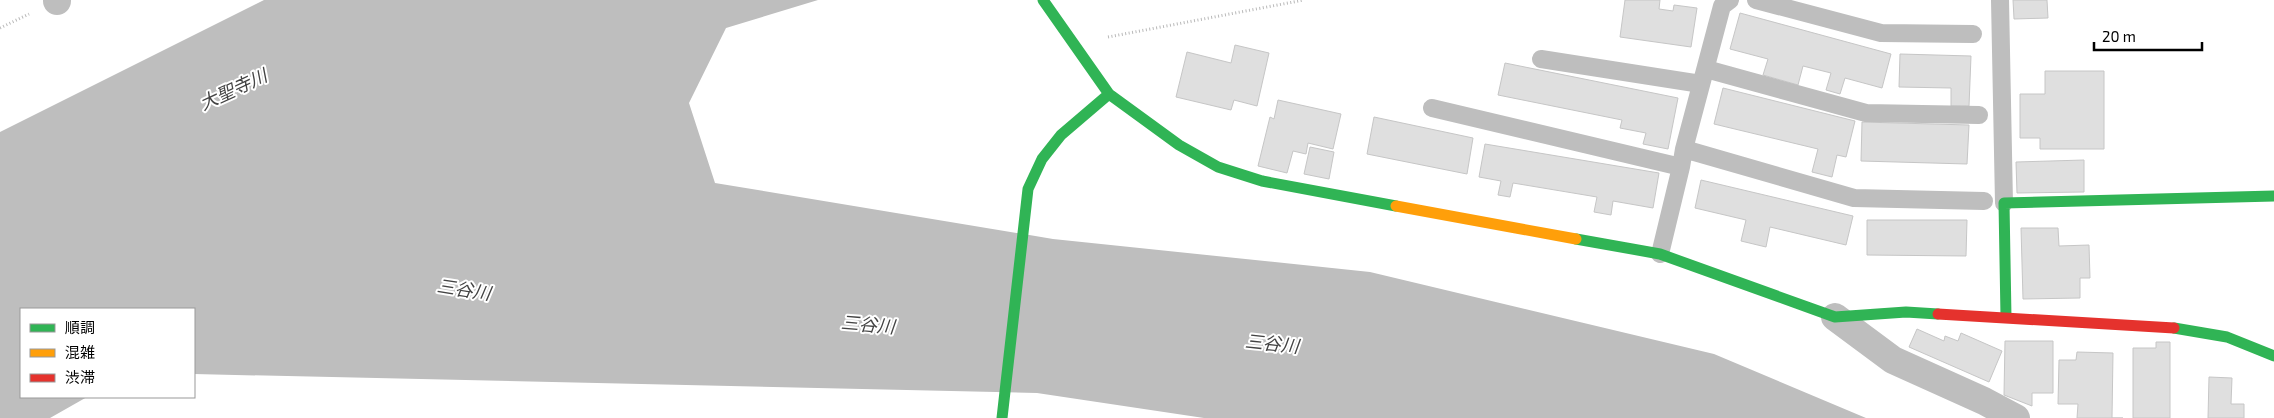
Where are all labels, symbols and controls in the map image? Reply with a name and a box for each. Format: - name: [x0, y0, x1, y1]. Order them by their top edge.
- scale bar: [2094, 20, 2202, 52]
- text: 20 m: [2102, 27, 2136, 45]
- water label: 大聖寺川: [196, 63, 272, 114]
- water label: 三谷川: [436, 274, 494, 304]
- legend: [20, 308, 195, 398]
- water label: 三谷川: [840, 311, 898, 337]
- text: 順調: [65, 318, 95, 336]
- water label: 三谷川: [1244, 329, 1302, 357]
- text: 混雑: [65, 343, 95, 361]
- text: 渋滞: [65, 368, 95, 386]

